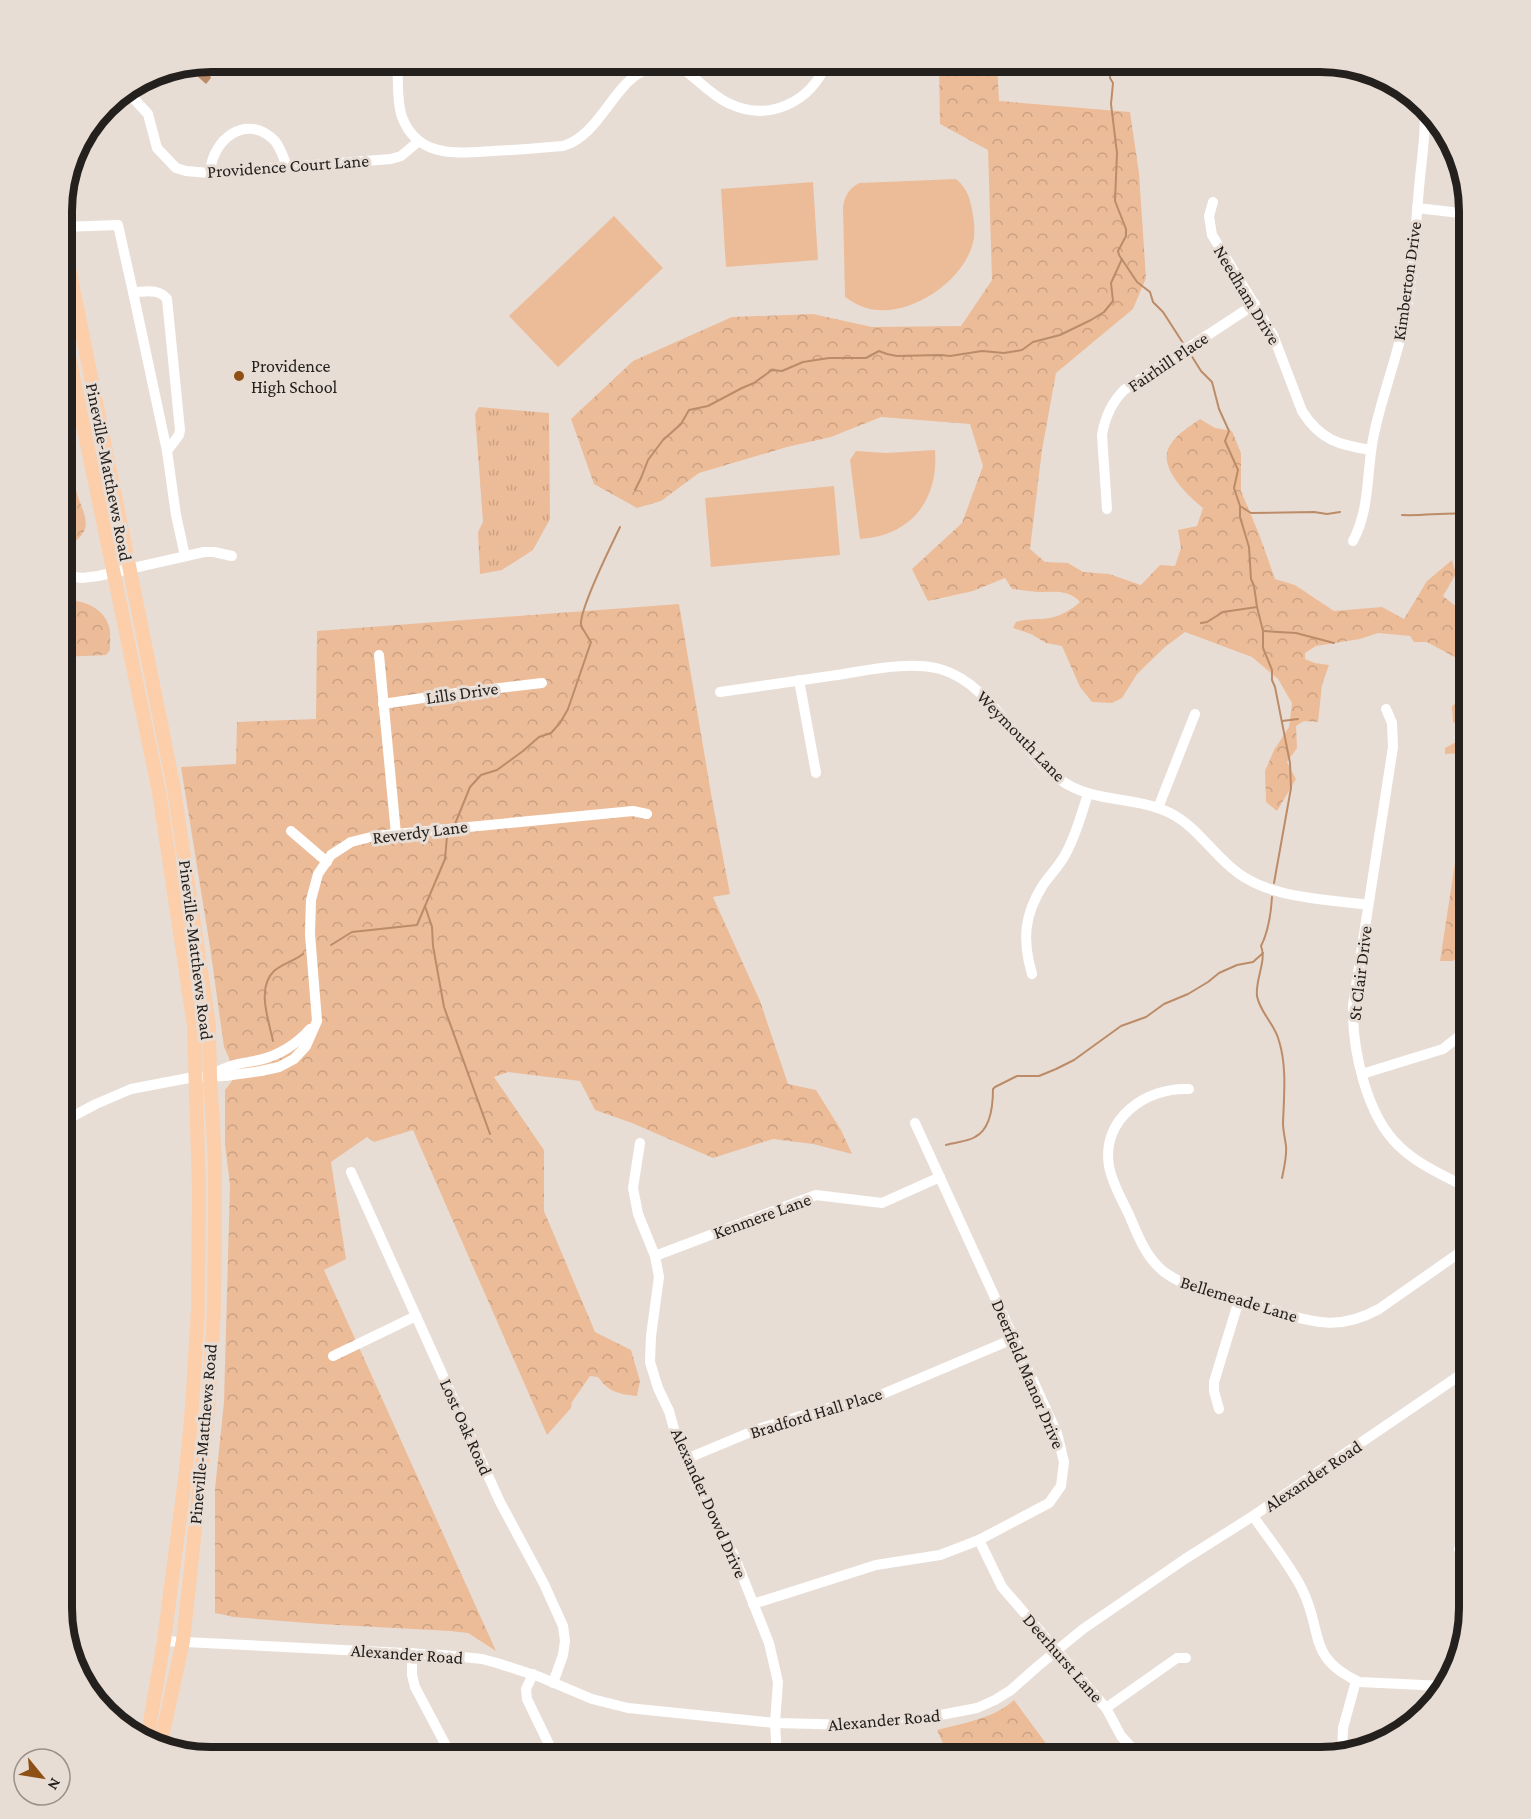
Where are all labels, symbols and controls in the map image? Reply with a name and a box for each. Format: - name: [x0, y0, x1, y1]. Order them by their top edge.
- street label: Providence Court Lane: [206, 150, 370, 182]
- street label: Kimberton Drive: [1389, 220, 1425, 342]
- street label: Needham Drive: [1210, 242, 1284, 348]
- street label: Fairhill Place: [1124, 328, 1212, 396]
- place label: Providence High School: [251, 356, 338, 397]
- marker: Providence High School: [232, 369, 246, 383]
- street label: Pineville-Matthews Road: [82, 381, 136, 563]
- street label: Lills Drive: [425, 678, 499, 708]
- street label: Weymouth Lane: [973, 686, 1070, 786]
- street label: Reverdy Lane: [371, 816, 469, 848]
- street label: Pineville-Matthews Road: [175, 859, 217, 1042]
- street label: St Clair Drive: [1344, 925, 1376, 1021]
- street label: Kenmere Lane: [711, 1189, 814, 1243]
- street label: Bellemeade Lane: [1178, 1272, 1300, 1326]
- street label: Deerfield Manor Drive: [988, 1296, 1069, 1452]
- street label: Pineville-Matthews Road: [185, 1342, 221, 1525]
- street label: Lost Oak Road: [436, 1376, 496, 1479]
- street label: Bradford Hall Place: [748, 1383, 885, 1443]
- street label: Alexander Dowd Drive: [667, 1425, 751, 1581]
- street label: Alexander Road: [1261, 1436, 1366, 1516]
- street label: Deerhurst Lane: [1019, 1610, 1107, 1706]
- street label: Alexander Road: [350, 1640, 464, 1668]
- street label: Alexander Road: [827, 1705, 942, 1735]
- north arrow: [12, 1747, 72, 1807]
- text: N: [44, 1775, 65, 1793]

